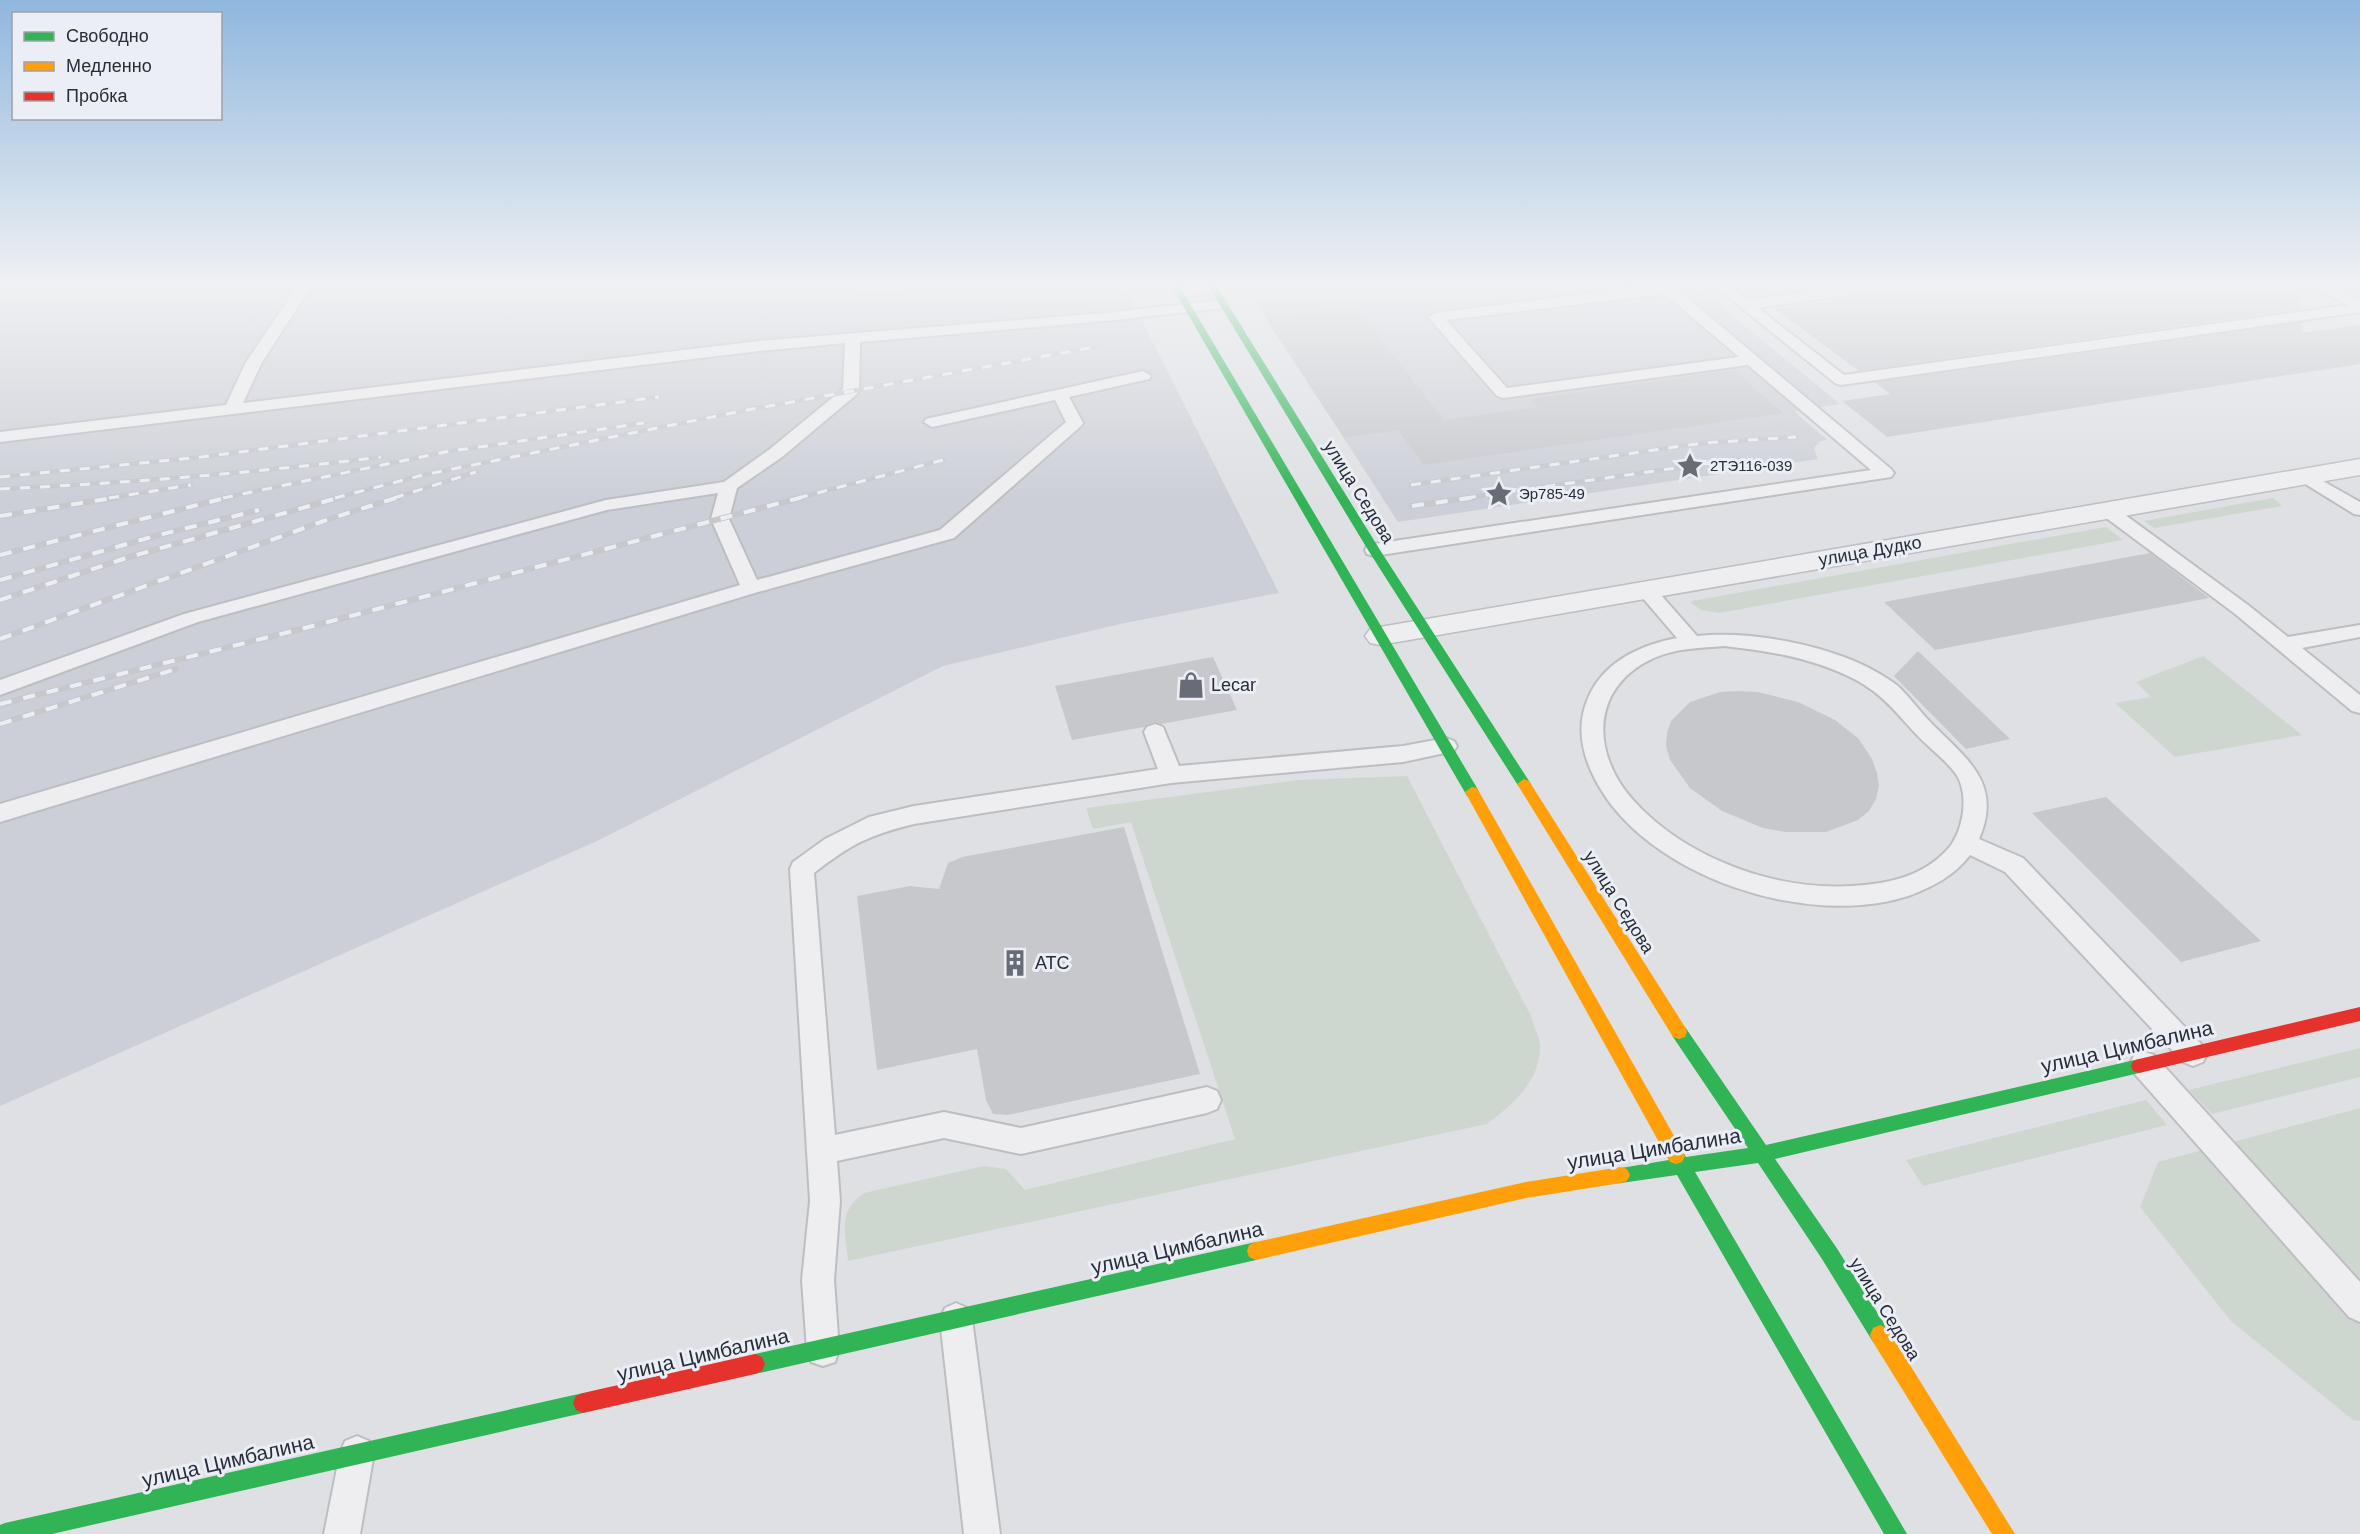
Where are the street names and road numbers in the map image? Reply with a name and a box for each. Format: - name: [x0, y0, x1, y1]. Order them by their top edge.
- street label: улица Седова: [1320, 437, 1399, 548]
- street label: улица Дудко: [1817, 532, 1923, 570]
- street label: улица Седова: [1580, 847, 1659, 958]
- street label: улица Цимбалина: [2039, 1015, 2215, 1077]
- street label: улица Цимбалина: [1565, 1123, 1743, 1174]
- street label: улица Цимбалина: [1089, 1216, 1265, 1278]
- street label: улица Седова: [1846, 1254, 1925, 1365]
- street label: улица Цимбалина: [615, 1323, 791, 1385]
- street label: улица Цимбалина: [140, 1429, 316, 1491]

